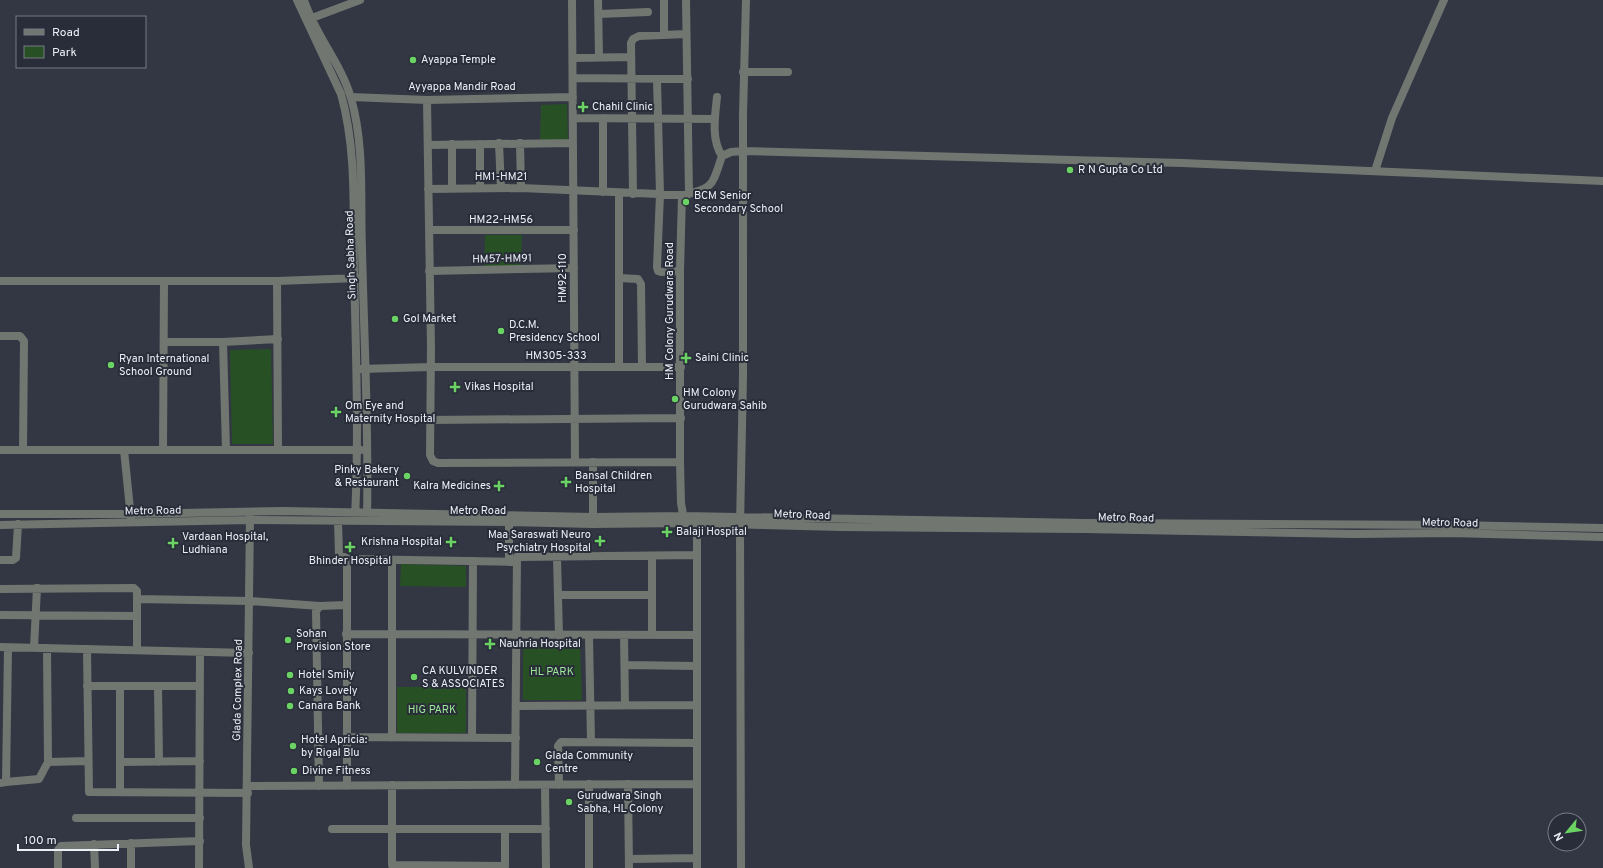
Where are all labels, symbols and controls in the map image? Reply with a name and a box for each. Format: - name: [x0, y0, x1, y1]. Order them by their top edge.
- legend: [16, 16, 146, 68]
- text: Road: [52, 25, 80, 41]
- text: Park: [52, 45, 77, 61]
- place label: Ayappa Temple: [421, 53, 496, 67]
- marker: Ayappa Temple: [408, 55, 418, 65]
- street label: Ayyappa Mandir Road: [408, 80, 516, 94]
- place label: Chahil Clinic: [592, 100, 653, 114]
- marker: Chahil Clinic: [577, 101, 589, 113]
- place label: R N Gupta Co Ltd: [1078, 163, 1163, 177]
- marker: R N Gupta Co Ltd: [1065, 165, 1075, 175]
- street label: HM1-HM21: [475, 170, 527, 184]
- place label: BCM Senior Secondary School: [694, 189, 783, 216]
- marker: BCM Senior Secondary School: [681, 197, 691, 207]
- street label: Singh Sabha Road: [342, 210, 360, 300]
- street label: HM22-HM56: [469, 213, 533, 227]
- street label: HM Colony Gurudwara Road: [663, 242, 677, 380]
- street label: HM57-HM91: [472, 251, 532, 267]
- street label: HM92-110: [556, 253, 570, 303]
- place label: Gol Market: [403, 312, 456, 326]
- marker: Gol Market: [390, 314, 400, 324]
- place label: D.C.M. Presidency School: [509, 318, 600, 345]
- marker: D.C.M. Presidency School: [496, 326, 506, 336]
- street label: HM305-333: [525, 349, 587, 363]
- place label: Saini Clinic: [695, 351, 749, 365]
- place label: Ryan International School Ground: [119, 352, 209, 379]
- marker: Saini Clinic: [680, 352, 692, 364]
- marker: Ryan International School Ground: [106, 360, 116, 370]
- place label: Vikas Hospital: [464, 380, 534, 394]
- marker: Vikas Hospital: [449, 381, 461, 393]
- place label: HM Colony Gurudwara Sahib: [683, 386, 767, 413]
- marker: HM Colony Gurudwara Sahib: [670, 394, 680, 404]
- place label: Om Eye and Maternity Hospital: [345, 399, 435, 426]
- marker: Om Eye and Maternity Hospital: [330, 406, 342, 418]
- place label: Pinky Bakery & Restaurant: [334, 463, 399, 490]
- place label: Bansal Children Hospital: [575, 469, 652, 496]
- marker: Pinky Bakery & Restaurant: [402, 471, 412, 481]
- marker: Bansal Children Hospital: [560, 476, 572, 488]
- place label: Kalra Medicines: [413, 479, 491, 493]
- marker: Kalra Medicines: [494, 481, 504, 491]
- street label: Metro Road: [125, 504, 181, 518]
- street label: Metro Road: [450, 504, 506, 518]
- street label: Metro Road: [773, 507, 831, 523]
- street label: Metro Road: [1098, 511, 1154, 525]
- street label: Metro Road: [1422, 516, 1478, 530]
- place label: Balaji Hospital: [676, 525, 747, 539]
- marker: Balaji Hospital: [661, 526, 673, 538]
- place label: Maa Saraswati Neuro Psychiatry Hospital: [488, 528, 591, 555]
- place label: Vardaan Hospital, Ludhiana: [182, 530, 269, 557]
- place label: Krishna Hospital: [361, 535, 442, 549]
- marker: Maa Saraswati Neuro Psychiatry Hospital: [594, 535, 606, 547]
- marker: Krishna Hospital: [445, 536, 457, 548]
- marker: Vardaan Hospital, Ludhiana: [167, 537, 179, 549]
- marker: Bhinder Hospital: [344, 541, 356, 553]
- place label: Bhinder Hospital: [309, 554, 391, 568]
- place label: Sohan Provision Store: [296, 627, 371, 654]
- marker: Sohan Provision Store: [283, 635, 293, 645]
- place label: Nauhria Hospital: [499, 637, 581, 651]
- marker: Nauhria Hospital: [484, 638, 496, 650]
- street label: Glada Complex Road: [230, 639, 246, 741]
- place label: CA KULVINDER S & ASSOCIATES: [422, 664, 505, 691]
- park label: HL PARK: [530, 665, 574, 679]
- place label: Hotel Smily: [298, 668, 355, 682]
- marker: Hotel Smily: [285, 670, 295, 680]
- marker: CA KULVINDER S & ASSOCIATES: [409, 672, 419, 682]
- place label: Kays Lovely: [299, 684, 358, 698]
- marker: Kays Lovely: [286, 686, 296, 696]
- place label: Canara Bank: [298, 699, 361, 713]
- marker: Canara Bank: [285, 701, 295, 711]
- park label: HIG PARK: [408, 703, 456, 717]
- place label: Hotel Apricia: by Rigal Blu: [301, 733, 367, 760]
- marker: Hotel Apricia: by Rigal Blu: [288, 741, 298, 751]
- place label: Glada Community Centre: [545, 749, 633, 776]
- marker: Glada Community Centre: [532, 757, 542, 767]
- place label: Divine Fitness: [302, 764, 371, 778]
- marker: Divine Fitness: [289, 766, 299, 776]
- place label: Gurudwara Singh Sabha, HL Colony: [577, 789, 664, 816]
- marker: Gurudwara Singh Sabha, HL Colony: [564, 797, 574, 807]
- north arrow: [1547, 812, 1587, 852]
- scale bar: [18, 826, 118, 852]
- text: N: [1551, 830, 1567, 843]
- text: 100 m: [24, 833, 57, 849]

